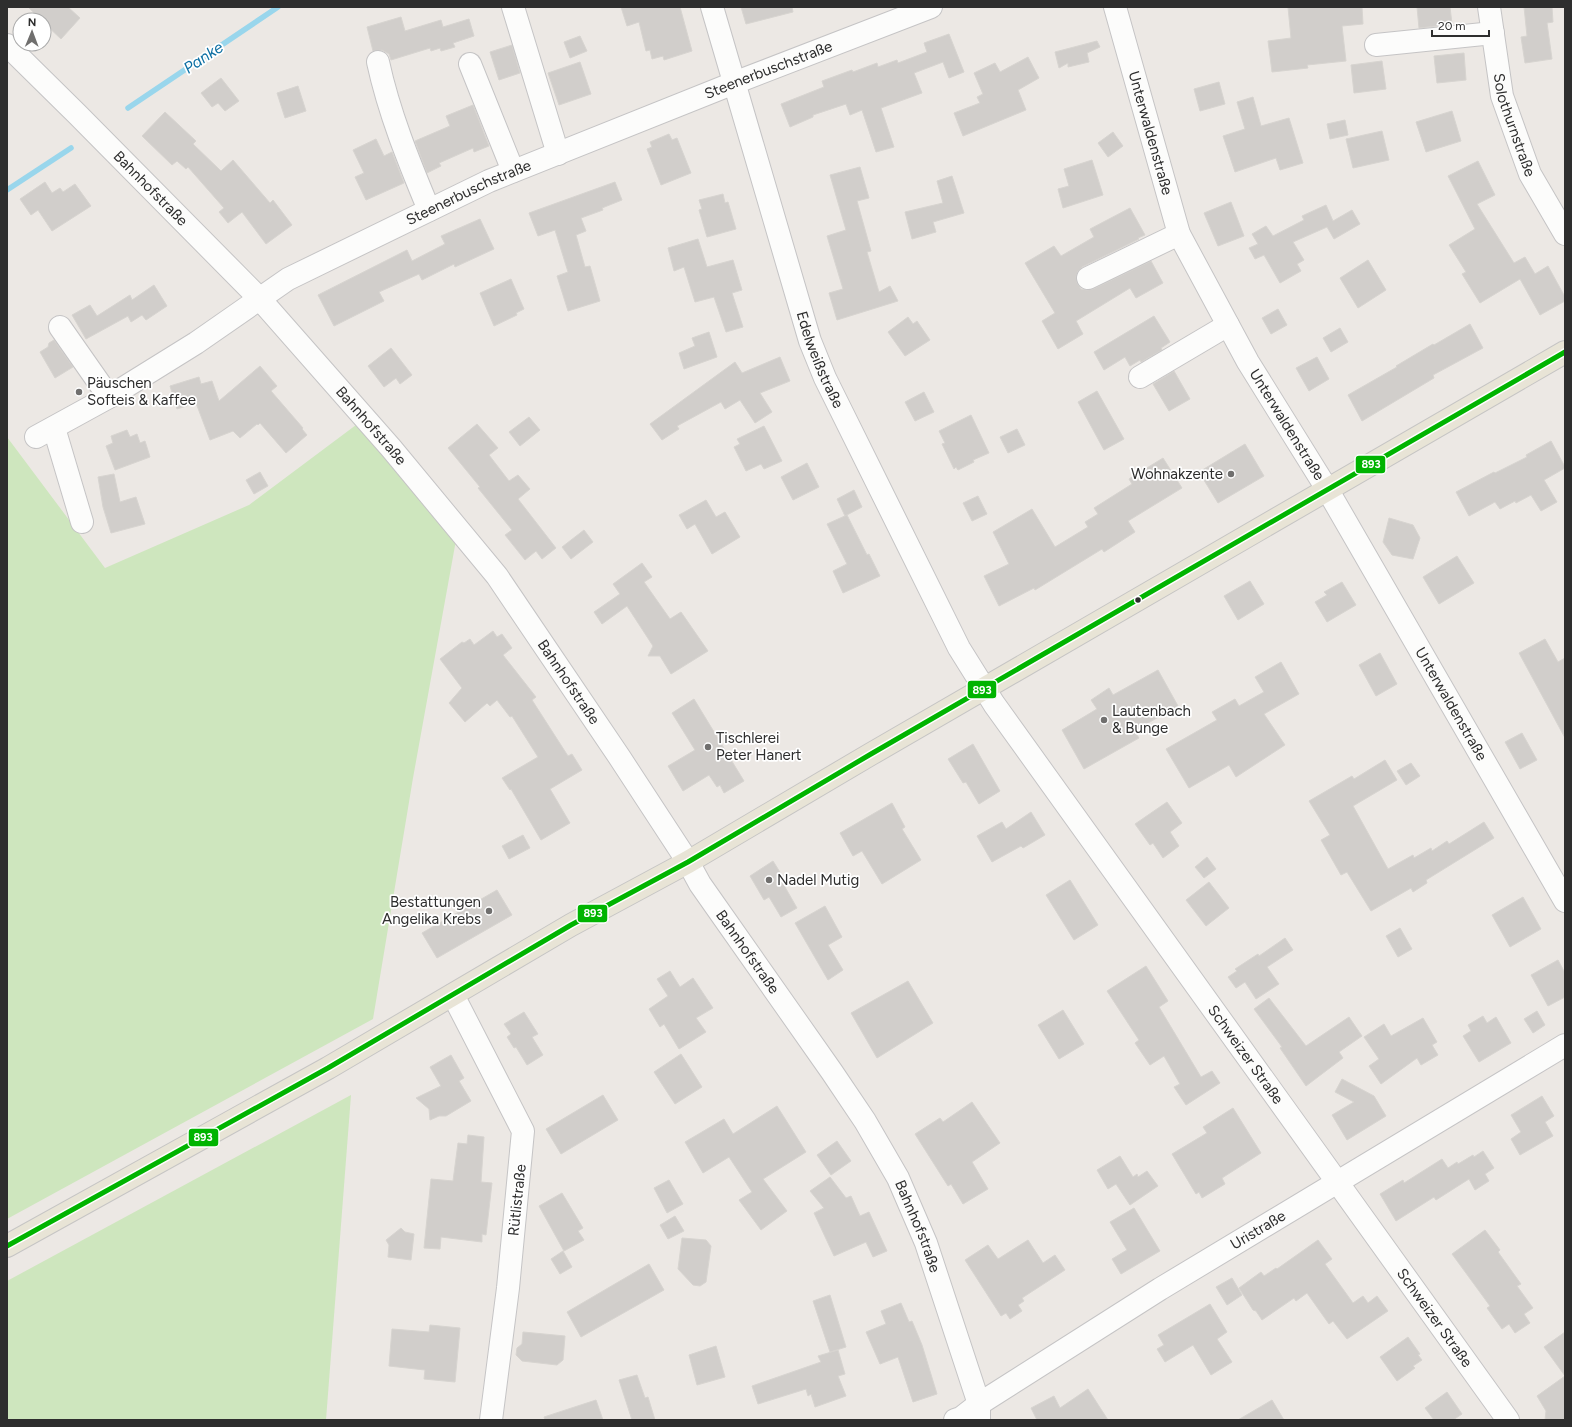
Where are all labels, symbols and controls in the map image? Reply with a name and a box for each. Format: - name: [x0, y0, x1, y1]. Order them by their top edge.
- north arrow: [12, 12, 52, 52]
- scale bar: [1432, 12, 1489, 38]
- text: N: [28, 16, 37, 29]
- text: 20 m: [1438, 19, 1466, 33]
- water label: Panke: [180, 37, 227, 78]
- street label: Steenerbuschstraße: [702, 37, 835, 103]
- street label: Unterwaldenstraße: [1125, 69, 1177, 197]
- street label: Solothurnstraße: [1490, 72, 1539, 179]
- street label: Bahnhofstraße: [110, 147, 192, 230]
- street label: Steenerbuschstraße: [403, 156, 534, 229]
- street label: Edelweißstraße: [793, 309, 848, 411]
- street label: Unterwaldenstraße: [1246, 366, 1328, 484]
- place label: Päuschen Softeis & Kaffee: [87, 374, 196, 409]
- street label: Bahnhofstraße: [332, 383, 410, 469]
- marker: Päuschen Softeis & Kaffee: [74, 387, 84, 397]
- line badge: 893: [1355, 455, 1386, 474]
- text: 893: [1361, 458, 1381, 471]
- place label: Wohnakzente: [1131, 465, 1223, 483]
- marker: Wohnakzente: [1226, 469, 1236, 479]
- unlabelled marker: [1133, 595, 1143, 605]
- street label: Bahnhofstraße: [534, 636, 604, 728]
- street label: Unterwaldenstraße: [1411, 644, 1491, 764]
- line badge: 893: [967, 680, 997, 699]
- text: 893: [972, 684, 992, 697]
- place label: Lautenbach & Bunge: [1112, 702, 1191, 737]
- marker: Lautenbach & Bunge: [1099, 715, 1109, 725]
- place label: Tischlerei Peter Hanert: [716, 729, 802, 764]
- marker: Tischlerei Peter Hanert: [703, 742, 713, 752]
- place label: Nadel Mutig: [777, 871, 859, 889]
- marker: Nadel Mutig: [764, 875, 774, 885]
- place label: Bestattungen Angelika Krebs: [382, 893, 481, 928]
- line badge: 893: [577, 904, 608, 923]
- marker: Bestattungen Angelika Krebs: [484, 906, 494, 916]
- street label: Bahnhofstraße: [712, 906, 783, 997]
- text: 893: [583, 907, 603, 920]
- street label: Schweizer Straße: [1204, 1002, 1287, 1108]
- line badge: 893: [188, 1128, 219, 1147]
- text: 893: [193, 1131, 213, 1144]
- street label: Rütlistraße: [504, 1163, 530, 1237]
- street label: Bahnhofstraße: [891, 1177, 944, 1275]
- street label: Uristraße: [1227, 1206, 1289, 1253]
- street label: Schweizer Straße: [1393, 1265, 1476, 1371]

